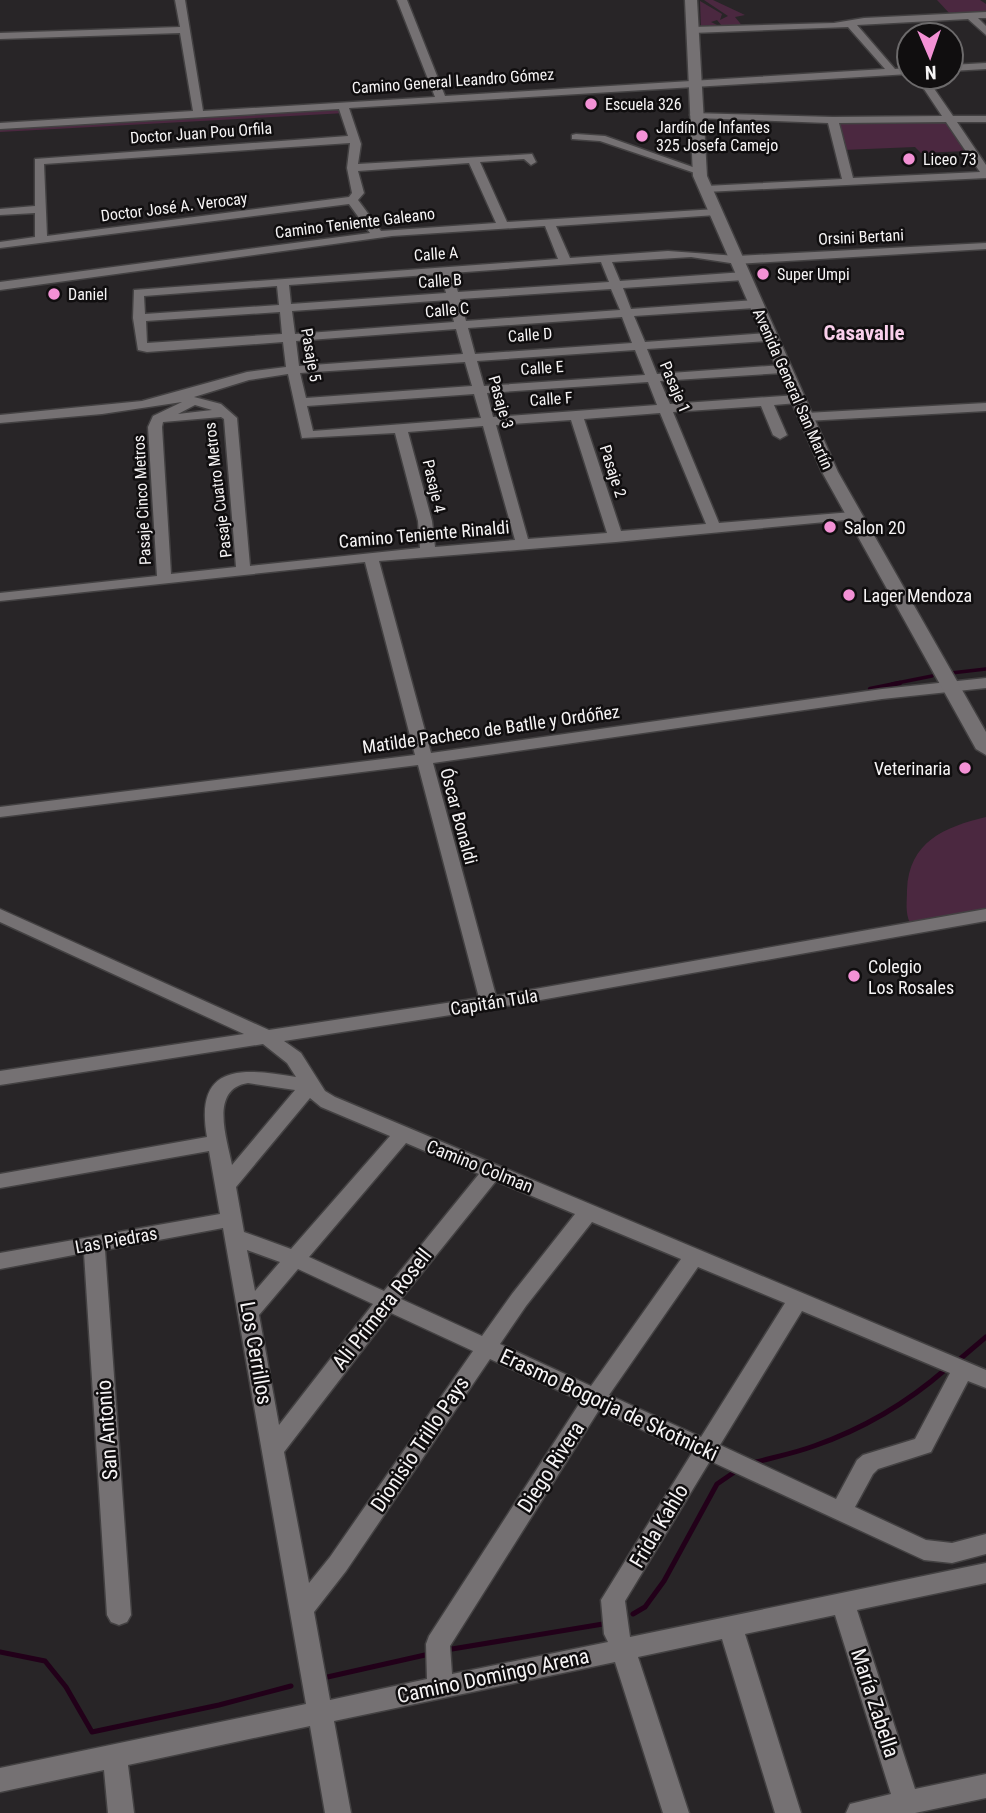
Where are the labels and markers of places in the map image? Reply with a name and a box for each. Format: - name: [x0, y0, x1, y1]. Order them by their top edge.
- place label: Escuela 326: [605, 95, 682, 114]
- marker: Escuela 326: [583, 96, 599, 112]
- place label: Jardín de Infantes 325 Josefa Camejo: [656, 118, 778, 155]
- marker: Jardín de Infantes 325 Josefa Camejo: [634, 128, 650, 144]
- place label: Liceo 73: [923, 150, 977, 169]
- marker: Liceo 73: [901, 151, 917, 167]
- place label: Super Umpi: [777, 265, 850, 284]
- marker: Super Umpi: [755, 266, 771, 282]
- place label: Daniel: [68, 285, 107, 304]
- marker: Daniel: [46, 286, 62, 302]
- place label: Salon 20: [844, 517, 906, 538]
- marker: Salon 20: [822, 519, 838, 535]
- place label: Lager Mendoza: [863, 585, 972, 606]
- marker: Lager Mendoza: [841, 587, 857, 603]
- place label: Veterinaria: [874, 758, 951, 779]
- marker: Veterinaria: [957, 760, 973, 776]
- place label: Colegio Los Rosales: [868, 956, 954, 998]
- marker: Colegio Los Rosales: [846, 968, 862, 984]

